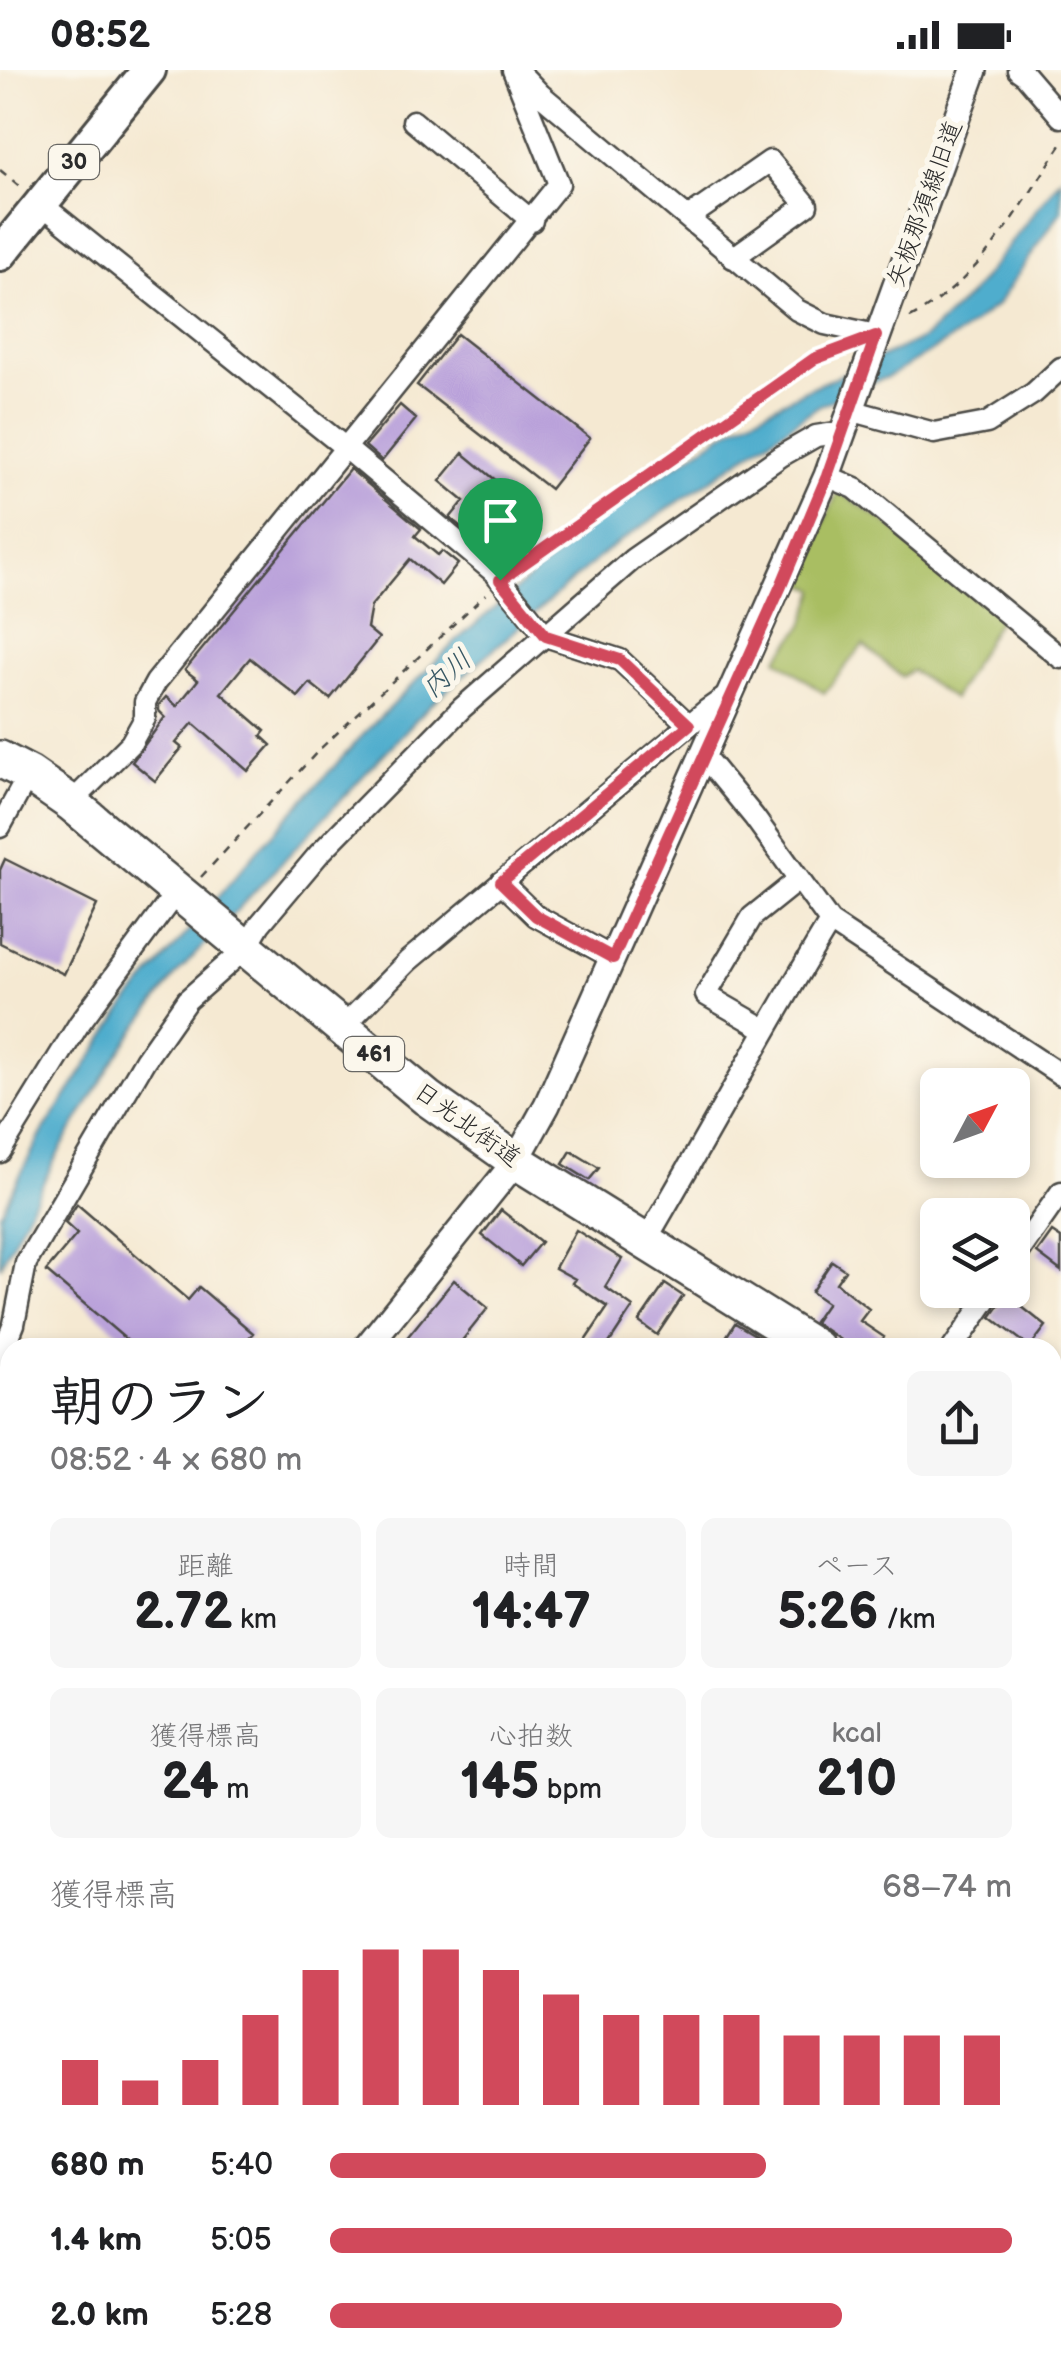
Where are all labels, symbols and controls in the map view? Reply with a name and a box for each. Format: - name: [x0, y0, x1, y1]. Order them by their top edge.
- text: 08:52: [50, 13, 150, 58]
- street label: 矢板那須線旧道: [881, 116, 969, 292]
- road number: 30: [49, 145, 99, 179]
- pin: [458, 478, 543, 581]
- icon: arrive: [473, 493, 528, 548]
- water label: 内川: [415, 643, 479, 705]
- road number: 461: [344, 1037, 404, 1071]
- north arrow: [920, 1068, 1030, 1178]
- map controls: [920, 1068, 1030, 1308]
- street label: 日光北街道: [407, 1076, 527, 1174]
- button: layers: [920, 1198, 1030, 1308]
- text: 朝のラン: [50, 1370, 270, 1437]
- button: share: [907, 1371, 1012, 1476]
- text: 08:52 · 4 × 680 m: [50, 1441, 302, 1480]
- text: 距離: [177, 1550, 233, 1583]
- text: 時間: [503, 1550, 559, 1583]
- text: ペース: [815, 1550, 898, 1583]
- text: 2.72: [134, 1583, 232, 1643]
- text: 14:47: [471, 1583, 591, 1643]
- text: 5:26: [778, 1583, 879, 1643]
- text: km: [232, 1603, 277, 1636]
- text: /km: [879, 1603, 936, 1636]
- text: kcal: [832, 1717, 882, 1750]
- text: 獲得標高: [149, 1720, 261, 1753]
- text: 心拍数: [489, 1720, 573, 1753]
- text: 210: [816, 1750, 897, 1810]
- text: 24: [161, 1753, 219, 1813]
- text: 145: [460, 1753, 539, 1813]
- text: m: [219, 1773, 249, 1806]
- text: bpm: [539, 1773, 602, 1806]
- text: 68–74 m: [882, 1868, 1012, 1907]
- text: 獲得標高: [50, 1876, 178, 1915]
- text: 680 m: [50, 2146, 145, 2185]
- text: 5:40: [210, 2146, 273, 2185]
- text: 1.4 km: [50, 2221, 142, 2260]
- text: 5:05: [210, 2221, 272, 2260]
- text: 2.0 km: [50, 2296, 149, 2335]
- text: 5:28: [210, 2296, 272, 2335]

